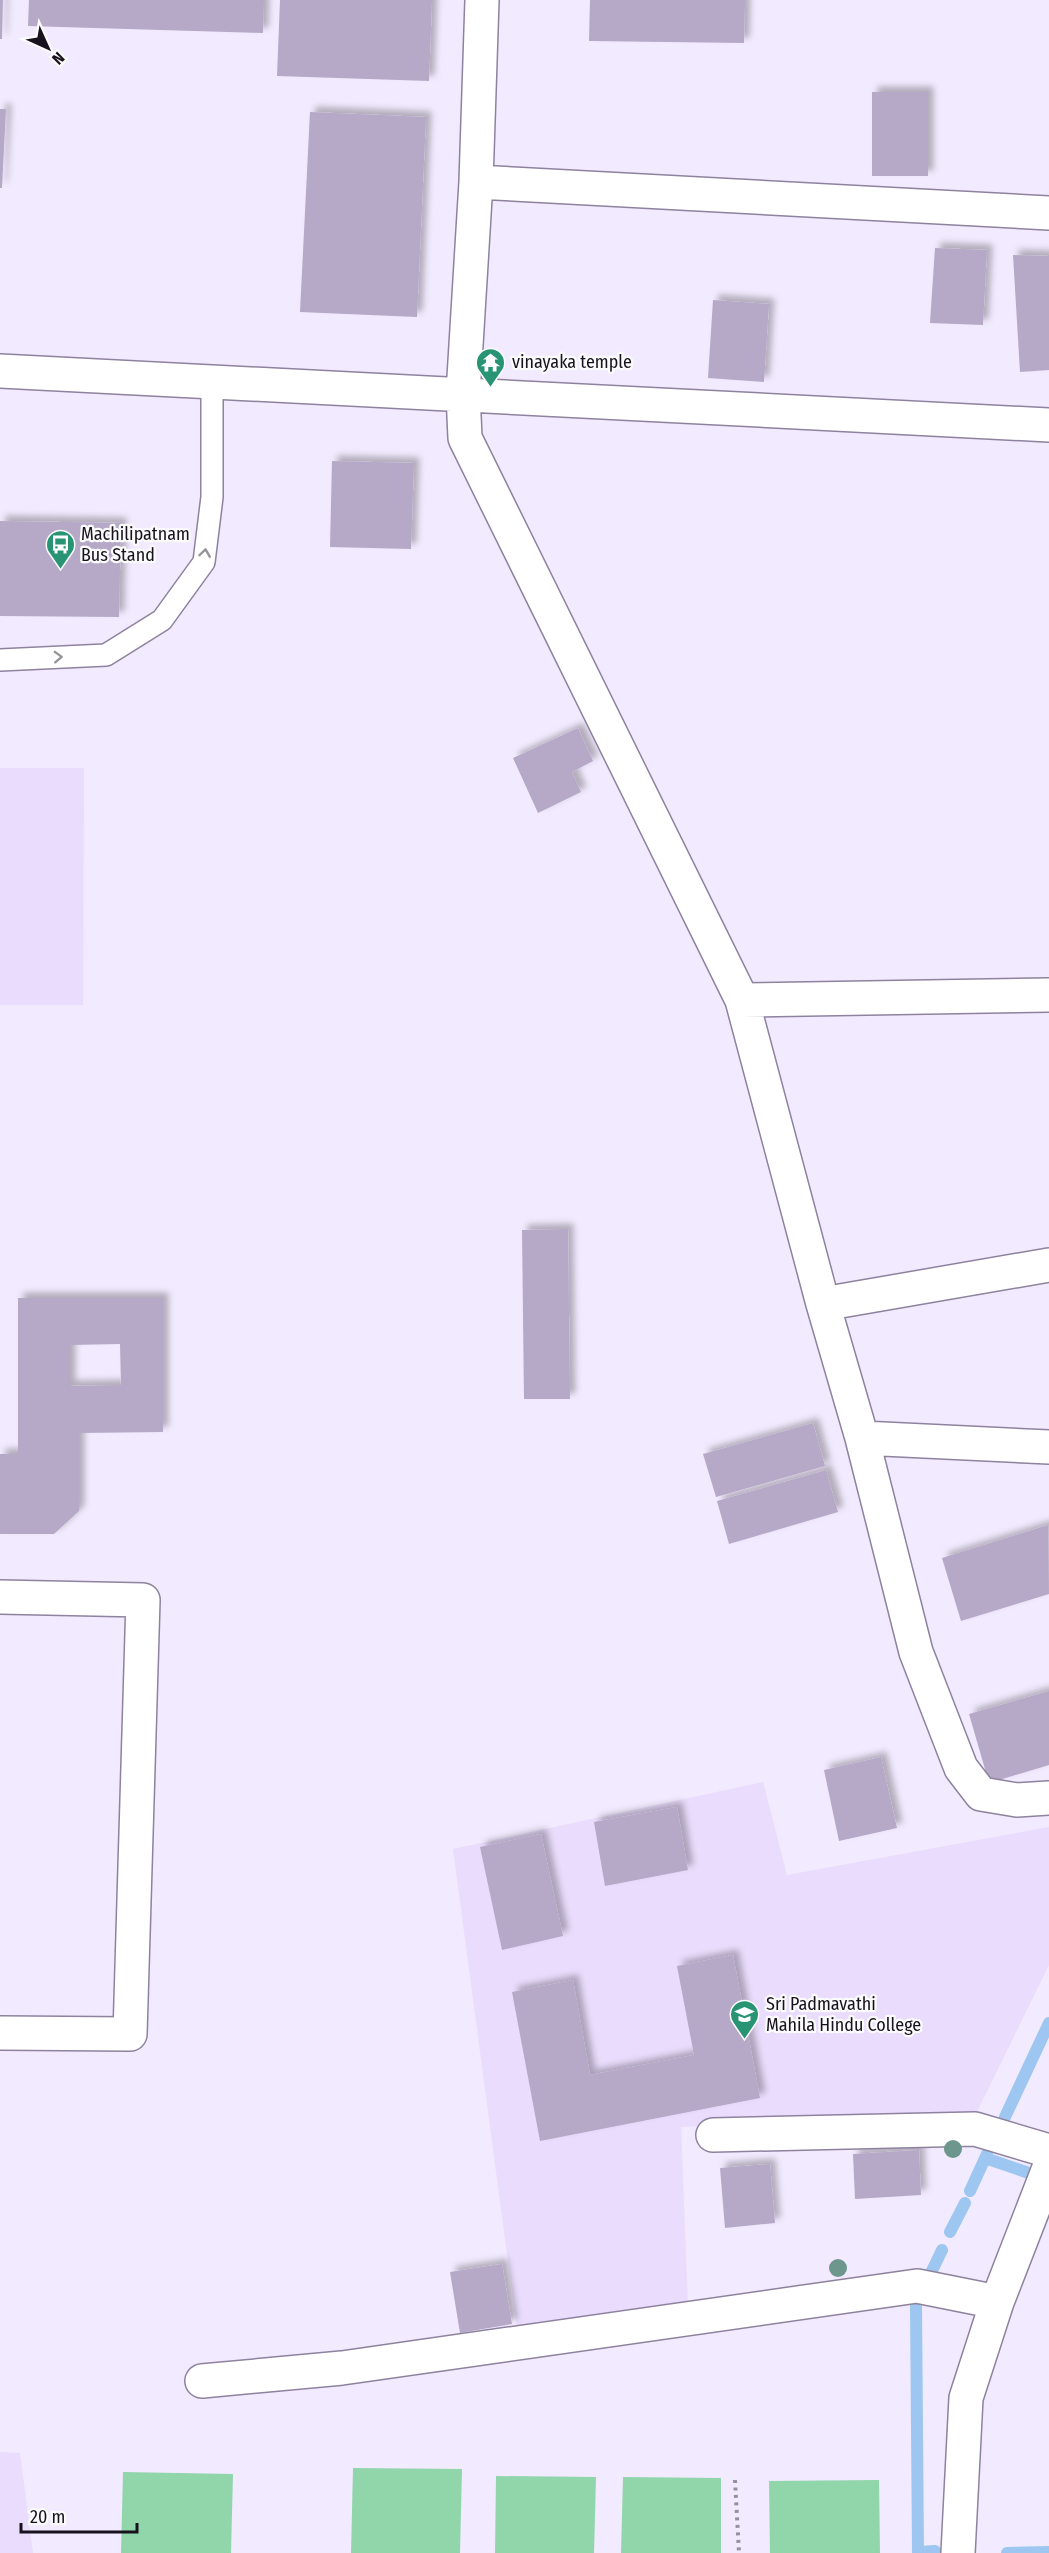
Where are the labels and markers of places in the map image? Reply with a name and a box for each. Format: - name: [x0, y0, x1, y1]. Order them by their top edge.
- temple icon: vinayaka temple: [475, 346, 507, 388]
- place label: vinayaka temple: [512, 351, 632, 373]
- place label: Machilipatnam Bus Stand: [81, 523, 190, 566]
- bus stop icon: Machilipatnam Bus Stand: [44, 528, 76, 570]
- place label: Sri Padmavathi Mahila Hindu College: [766, 1993, 921, 2036]
- school or university icon: Sri Padmavathi Mahila Hindu College: [729, 1998, 761, 2040]

